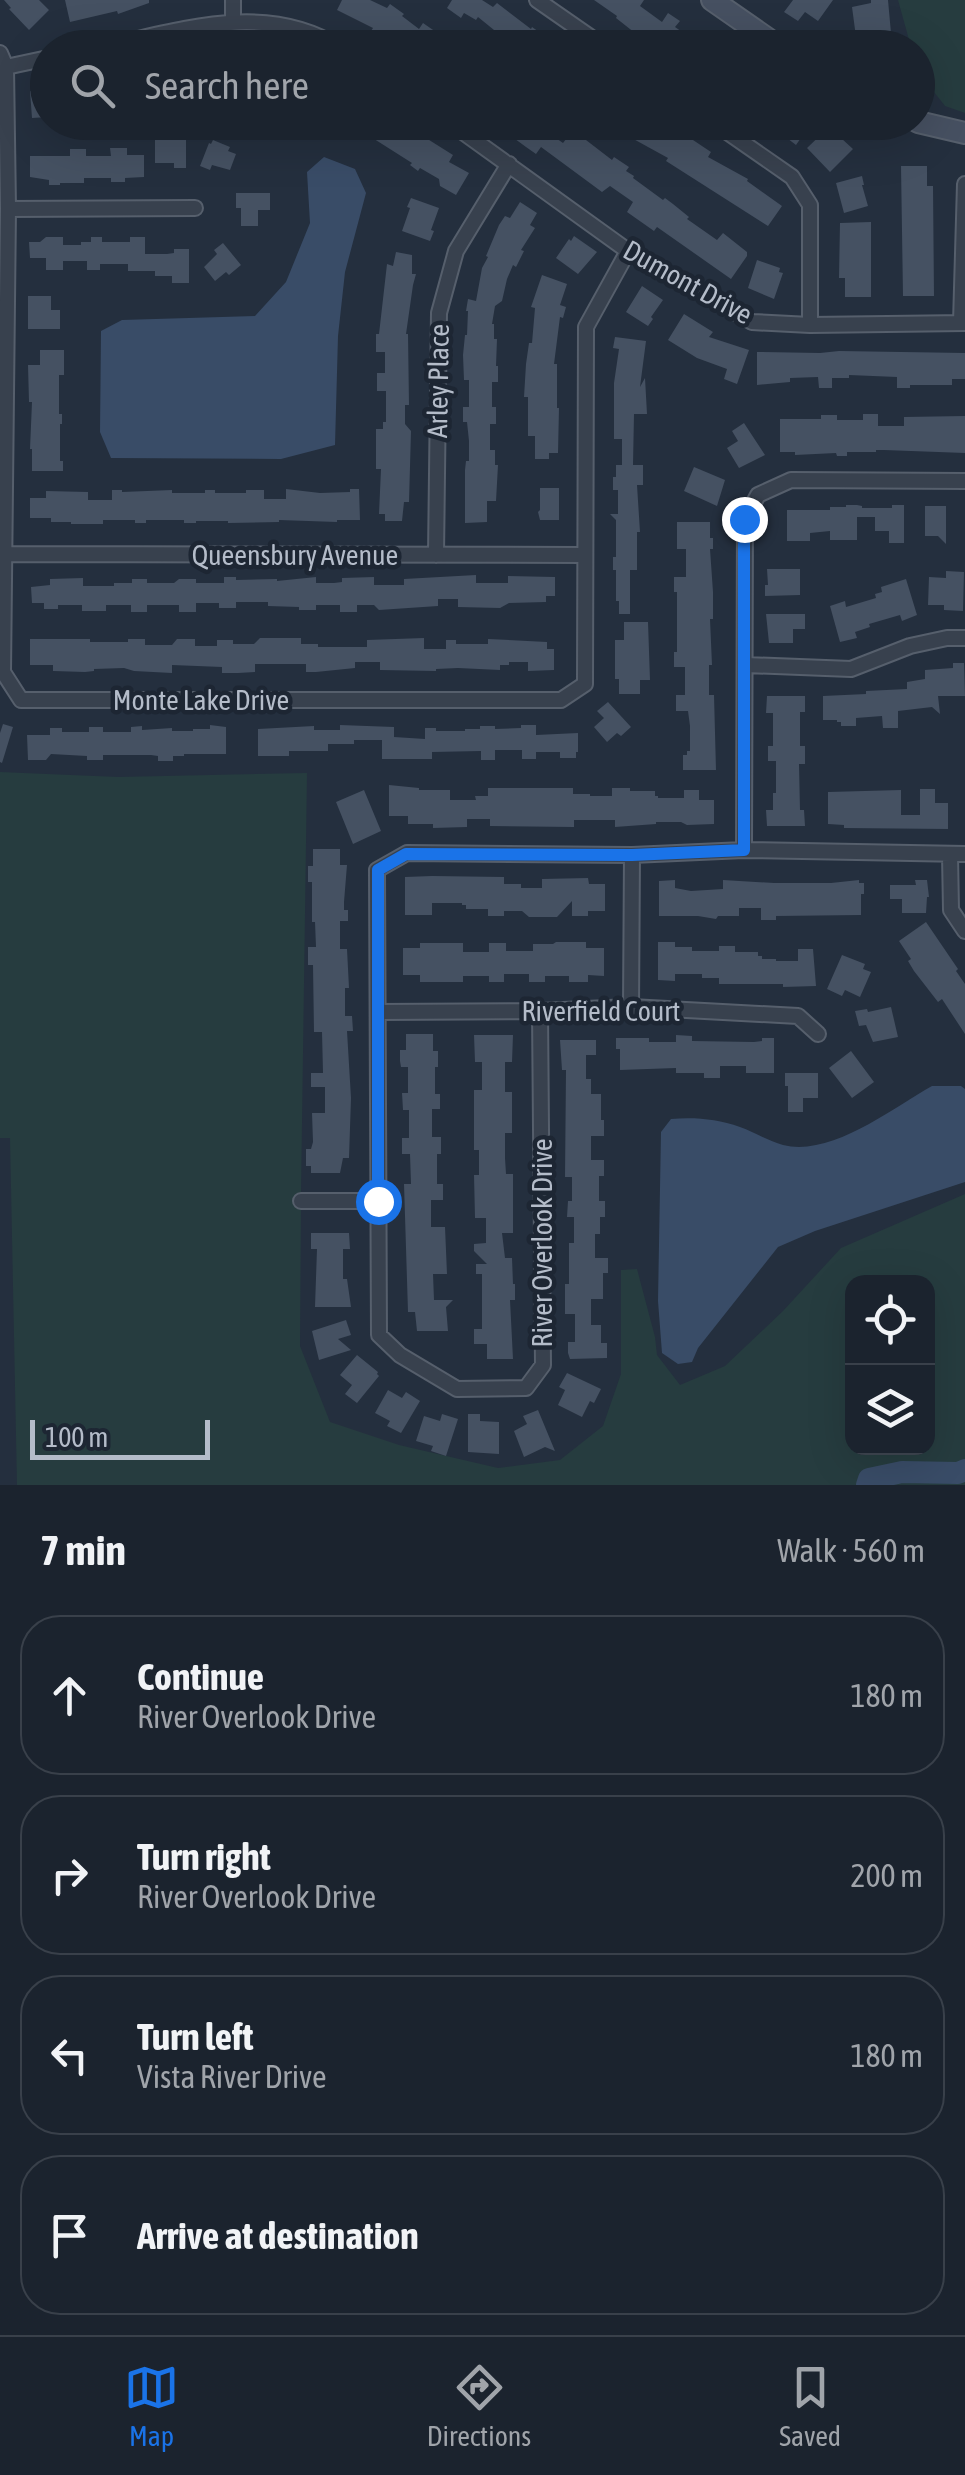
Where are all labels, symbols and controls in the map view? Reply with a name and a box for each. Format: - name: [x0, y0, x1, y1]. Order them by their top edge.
- search box: [30, 30, 935, 140]
- icon: search: [65, 58, 120, 113]
- text: Search here: [145, 64, 309, 107]
- street label: Dumont Drive: [618, 233, 758, 331]
- street label: Arley Place: [421, 324, 455, 438]
- route end: [722, 497, 768, 543]
- street label: Queensbury Avenue: [192, 539, 398, 571]
- street label: Monte Lake Drive: [113, 684, 289, 716]
- street label: Riverfield Court: [522, 995, 680, 1027]
- street label: River Overlook Drive: [526, 1138, 558, 1348]
- route start: [356, 1179, 402, 1225]
- map controls: [845, 1275, 935, 1455]
- button: locate: [845, 1275, 935, 1365]
- button: layers: [845, 1365, 935, 1455]
- scale bar: [30, 1415, 210, 1460]
- text: 100 m: [45, 1421, 108, 1453]
- text: 7 min: [40, 1526, 126, 1574]
- text: Walk · 560 m: [777, 1532, 925, 1569]
- text: Continue: [137, 1655, 264, 1698]
- icon: ahead: [42, 1668, 97, 1723]
- text: 180 m: [850, 1677, 923, 1714]
- text: River Overlook Drive: [137, 1698, 376, 1735]
- text: Turn right: [137, 1835, 271, 1878]
- icon: right: [42, 1848, 97, 1903]
- text: 200 m: [850, 1857, 923, 1894]
- text: River Overlook Drive: [137, 1878, 376, 1915]
- text: Turn left: [137, 2015, 253, 2058]
- icon: left: [42, 2028, 97, 2083]
- text: 180 m: [850, 2037, 923, 2074]
- text: Vista River Drive: [137, 2058, 327, 2095]
- icon: arrive: [42, 2208, 97, 2263]
- text: Arrive at destination: [137, 2214, 419, 2257]
- tab: Map: [124, 2360, 179, 2452]
- tab: Directions: [427, 2360, 531, 2452]
- tab: Saved: [779, 2360, 841, 2452]

